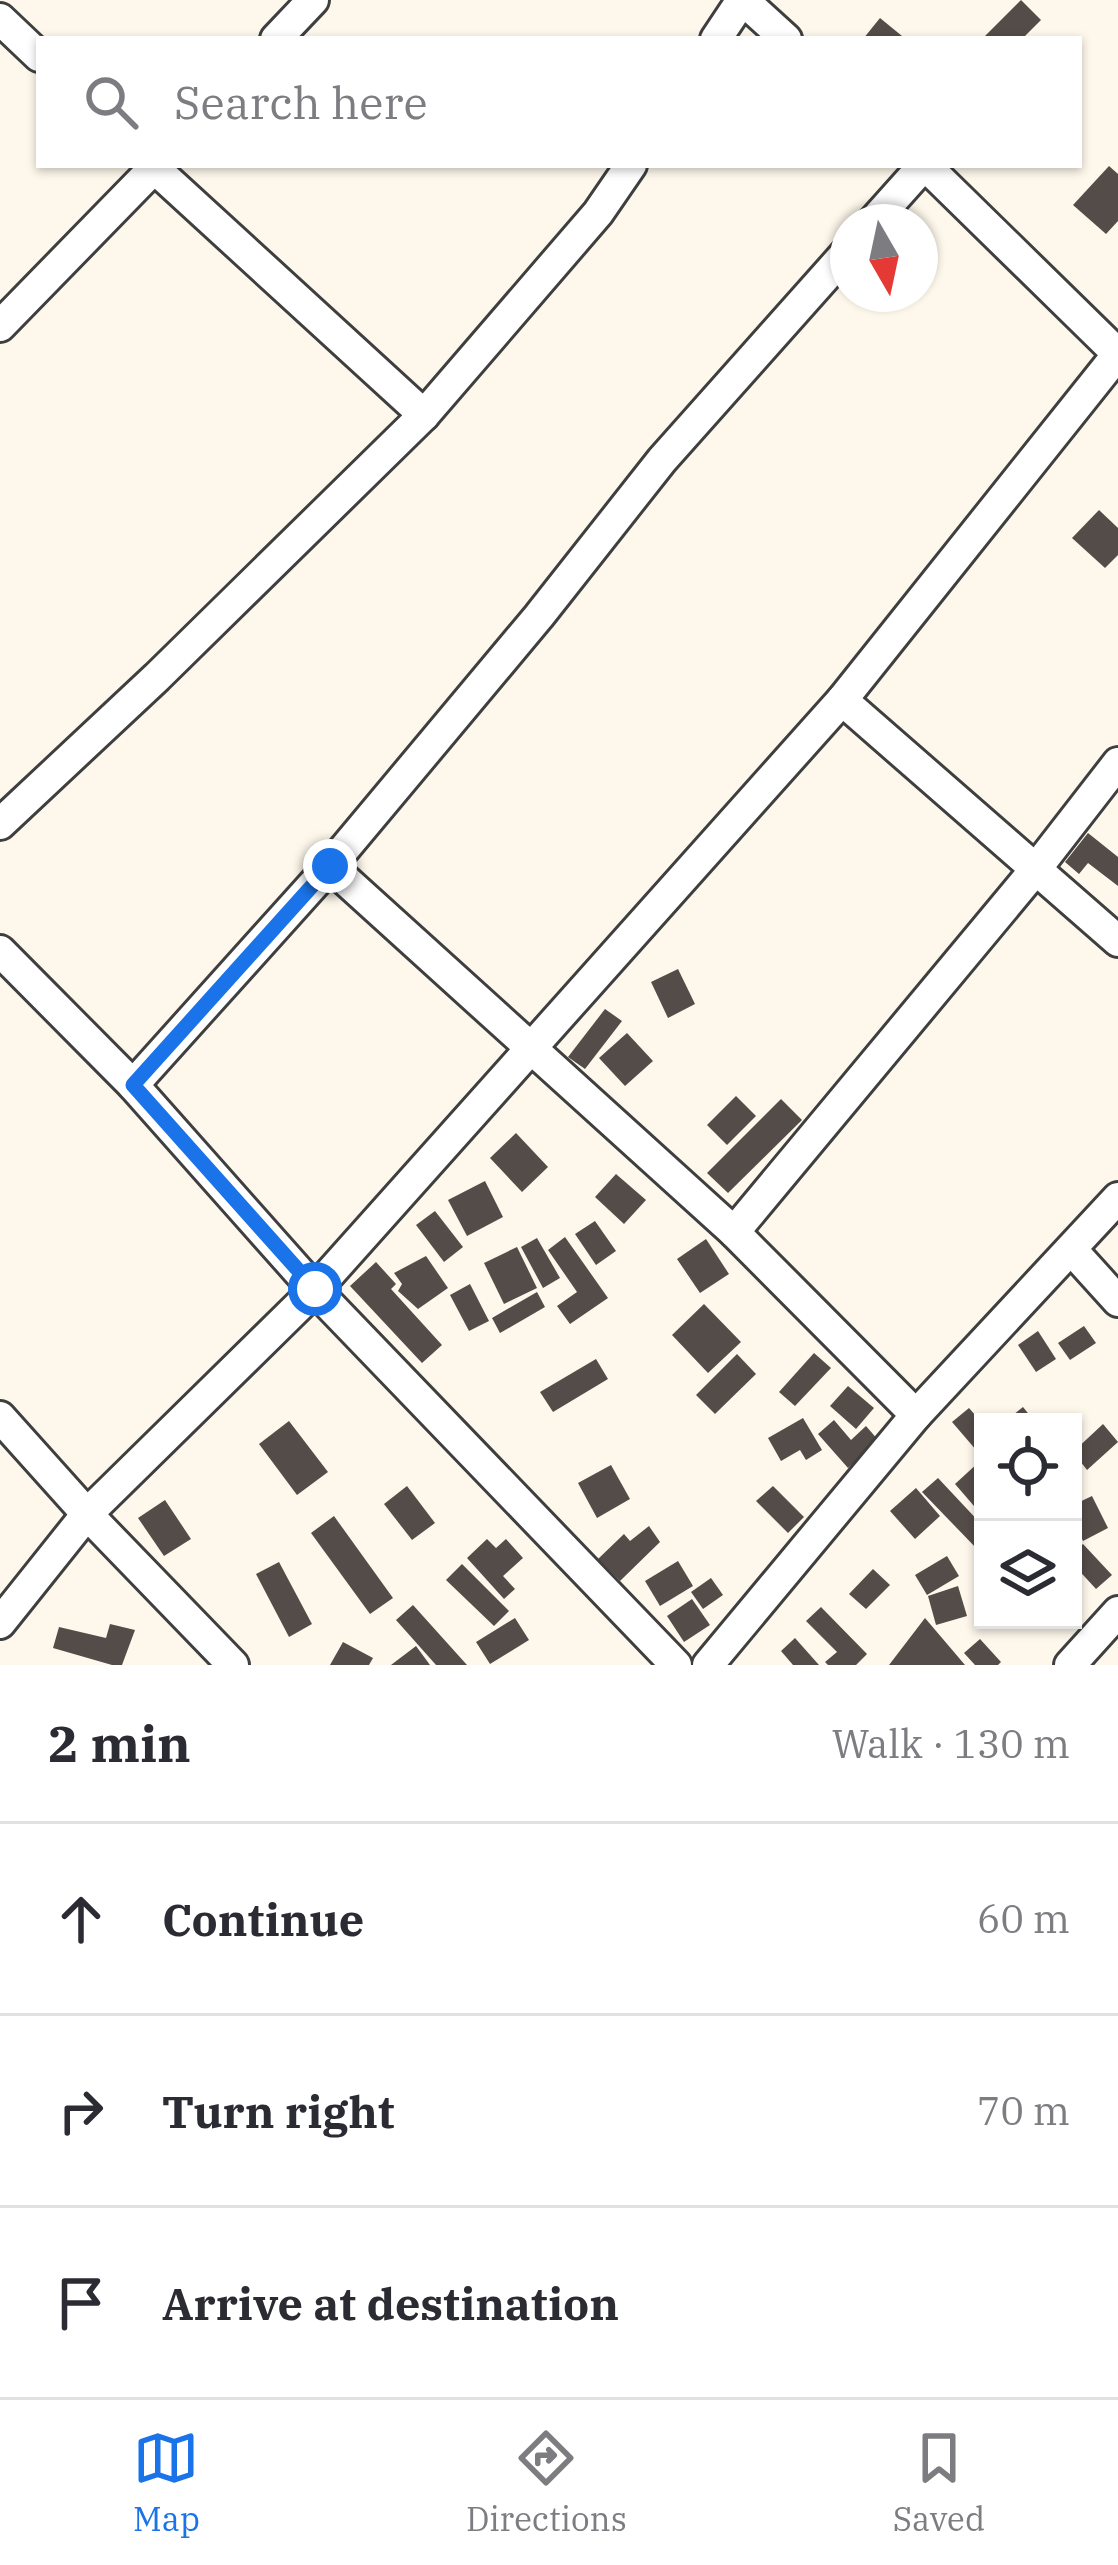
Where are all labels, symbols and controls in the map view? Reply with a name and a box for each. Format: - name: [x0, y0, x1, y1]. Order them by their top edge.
- search box: [36, 36, 1082, 168]
- icon: search: [78, 69, 144, 135]
- text: Search here: [174, 73, 428, 131]
- north arrow: [830, 204, 938, 312]
- route end: [303, 839, 357, 893]
- route start: [288, 1262, 342, 1316]
- map controls: [974, 1413, 1082, 1629]
- button: locate: [974, 1413, 1082, 1521]
- button: layers: [974, 1521, 1082, 1629]
- text: 2 min: [48, 1710, 191, 1776]
- text: Walk · 130 m: [832, 1718, 1070, 1769]
- icon: ahead: [48, 1886, 114, 1952]
- text: Continue: [162, 1890, 364, 1948]
- text: 60 m: [977, 1893, 1070, 1944]
- icon: right: [48, 2078, 114, 2144]
- text: Turn right: [162, 2082, 394, 2140]
- text: 70 m: [977, 2085, 1070, 2136]
- icon: arrive: [48, 2270, 114, 2336]
- text: Arrive at destination: [162, 2274, 619, 2332]
- tab: Map: [133, 2425, 200, 2540]
- tab: Directions: [466, 2425, 627, 2540]
- tab: Saved: [893, 2425, 985, 2540]

